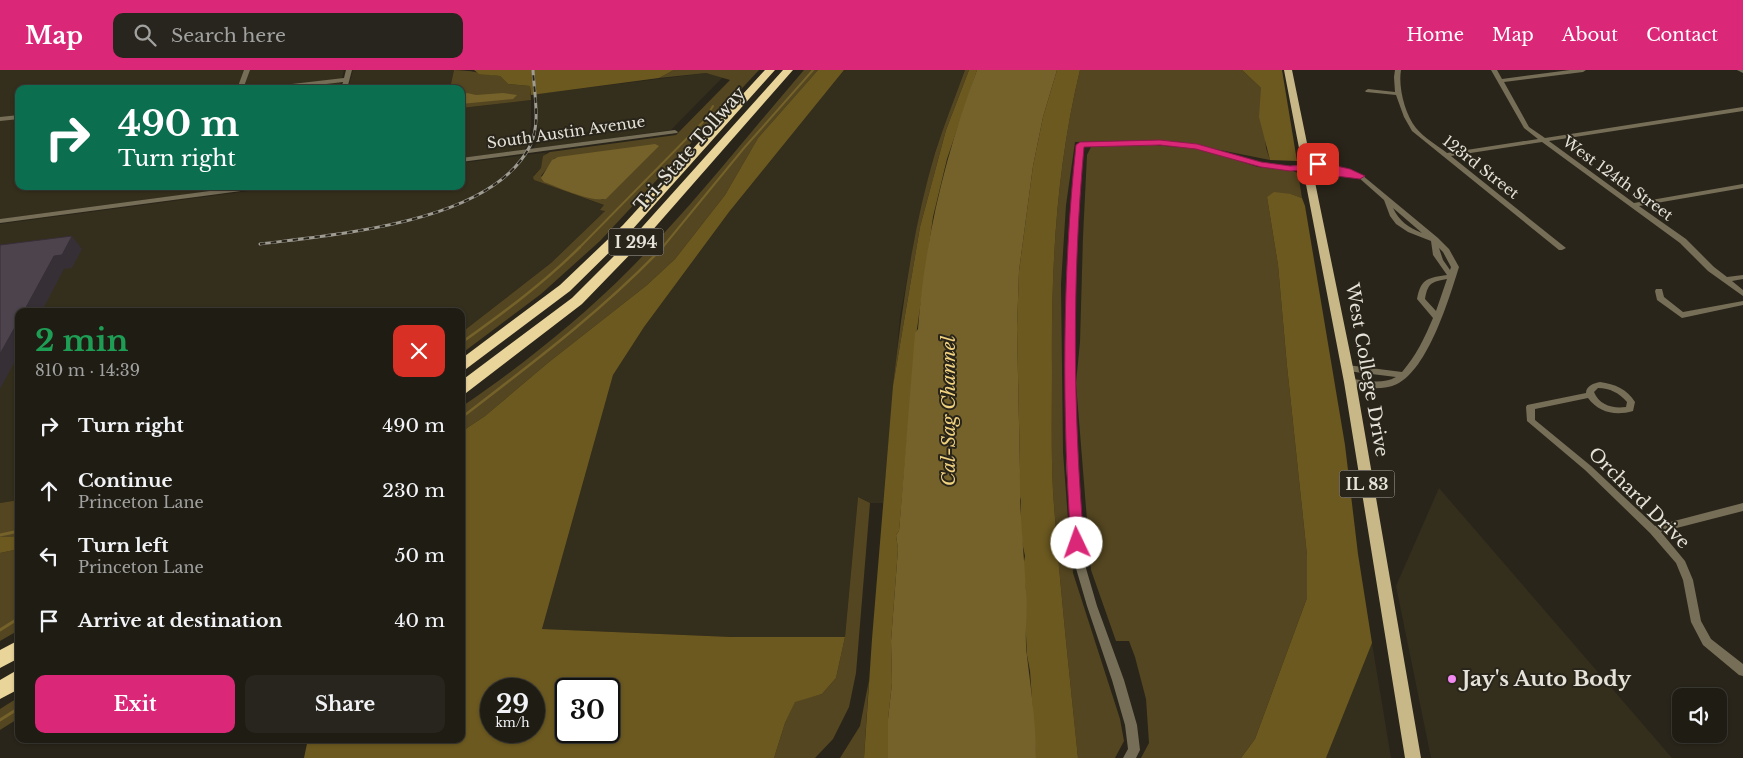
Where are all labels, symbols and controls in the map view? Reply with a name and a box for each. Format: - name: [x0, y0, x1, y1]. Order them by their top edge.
- search box: [113, 13, 463, 58]
- text: Map: [25, 21, 83, 50]
- icon: search: [131, 21, 159, 49]
- text: Search here: [171, 24, 286, 47]
- text: Home: [1406, 24, 1464, 46]
- text: Map: [1492, 24, 1534, 46]
- text: About: [1562, 24, 1618, 46]
- text: Contact: [1646, 24, 1718, 46]
- street label: Tri-State Tollway: [630, 82, 751, 216]
- text: 490 m: [118, 102, 239, 145]
- icon: right: [35, 105, 100, 170]
- street label: South Austin Avenue: [486, 111, 646, 153]
- street label: 123rd Street: [1439, 131, 1523, 203]
- street label: West 124th Street: [1558, 131, 1677, 225]
- pin: [1297, 143, 1339, 185]
- text: Turn right: [118, 145, 236, 172]
- icon: arrive: [1304, 150, 1332, 178]
- road number: I 294: [608, 228, 664, 256]
- street label: West College Drive: [1341, 280, 1393, 459]
- text: 2 min: [35, 322, 128, 359]
- button: close: [393, 325, 445, 377]
- water label: Cal-Sag Channel: [937, 336, 960, 486]
- text: 810 m · 14:39: [35, 360, 140, 380]
- icon: right: [35, 412, 63, 440]
- text: Turn right: [78, 414, 184, 437]
- text: 490 m: [382, 414, 445, 437]
- street label: Orchard Drive: [1584, 443, 1694, 553]
- text: Continue: [78, 469, 173, 492]
- road number: IL 83: [1340, 470, 1394, 498]
- icon: ahead: [35, 477, 63, 505]
- text: 230 m: [382, 479, 445, 502]
- text: Princeton Lane: [78, 492, 204, 512]
- position arrow: [1050, 516, 1102, 568]
- text: Turn left: [78, 534, 169, 557]
- icon: left: [35, 542, 63, 570]
- text: 50 m: [395, 544, 445, 567]
- text: Princeton Lane: [78, 557, 204, 577]
- icon: arrive: [35, 607, 63, 635]
- text: Arrive at destination: [78, 609, 282, 632]
- text: 40 m: [394, 609, 445, 632]
- place label: Jay's Auto Body: [1458, 666, 1632, 692]
- marker: Jay's Auto Body: [1446, 673, 1458, 685]
- button: Exit: [35, 675, 235, 733]
- button: Share: [245, 675, 445, 733]
- speed limit sign: 30: [555, 678, 620, 743]
- map controls: [1672, 688, 1727, 743]
- button: sound: [1672, 688, 1727, 743]
- text: 29: [496, 689, 529, 720]
- text: km/h: [495, 715, 530, 730]

